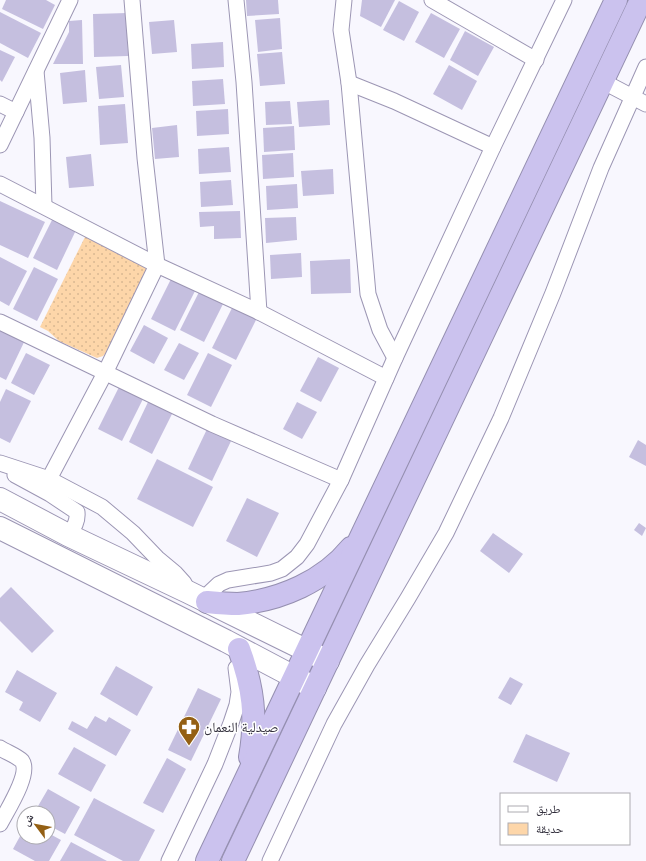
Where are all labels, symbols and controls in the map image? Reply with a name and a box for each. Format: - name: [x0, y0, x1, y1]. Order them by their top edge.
- pharmacy icon: صيدلية النعمان: [176, 714, 202, 747]
- place label: صيدلية النعمان: [204, 717, 278, 737]
- legend: [500, 793, 630, 845]
- text: طريق: [536, 800, 561, 817]
- north arrow: [16, 805, 56, 845]
- text: ش: [18, 810, 38, 829]
- text: حديقة: [536, 820, 564, 837]

